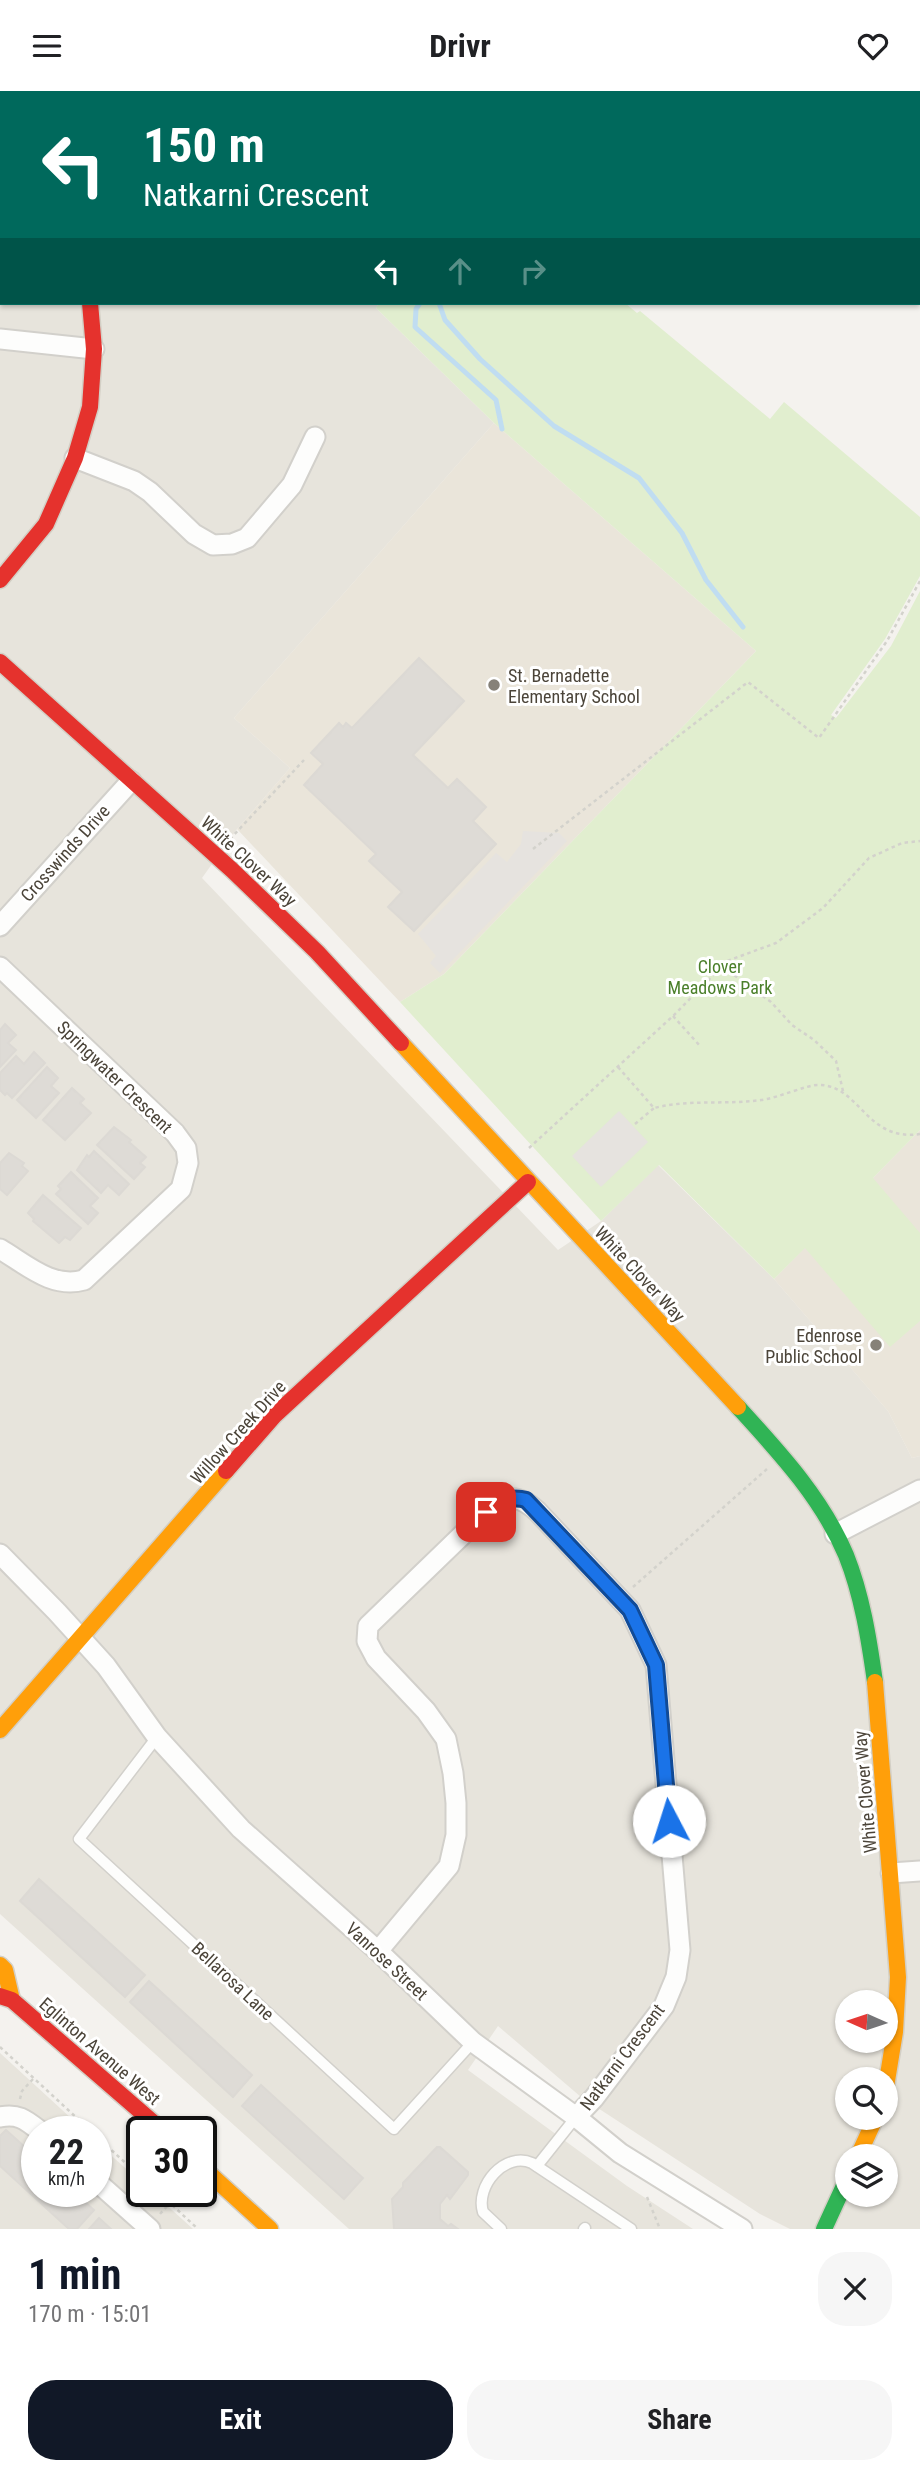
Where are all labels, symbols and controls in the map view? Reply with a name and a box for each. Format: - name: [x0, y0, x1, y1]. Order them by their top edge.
- icon: menu: [28, 27, 66, 65]
- text: Drivr: [429, 27, 491, 65]
- icon: heart: [854, 27, 892, 65]
- text: 150 m: [143, 117, 265, 174]
- icon: left: [28, 119, 119, 210]
- text: Natkarni Crescent: [143, 176, 369, 214]
- icon: left: [368, 252, 406, 290]
- icon: ahead: [441, 252, 479, 290]
- icon: right: [514, 252, 552, 290]
- place label: St. Bernadette Elementary School: [508, 665, 640, 707]
- marker: St. Bernadette Elementary School: [486, 677, 502, 693]
- street label: Crosswinds Drive: [16, 800, 114, 906]
- street label: White Clover Way: [197, 811, 301, 911]
- park label: Clover Meadows Park: [668, 956, 772, 998]
- street label: Springwater Crescent: [53, 1017, 177, 1137]
- street label: White Clover Way: [590, 1222, 690, 1326]
- place label: Edenrose Public School: [765, 1325, 862, 1367]
- marker: Edenrose Public School: [868, 1337, 884, 1353]
- street label: Willow Creek Drive: [186, 1376, 290, 1488]
- pin: [456, 1482, 516, 1542]
- icon: arrive: [467, 1493, 505, 1531]
- street label: White Clover Way: [849, 1729, 881, 1854]
- position arrow: [632, 1784, 706, 1858]
- street label: Vanrose Street: [342, 1918, 432, 2004]
- street label: Bellarosa Lane: [188, 1938, 278, 2024]
- north arrow: [835, 1990, 898, 2053]
- map controls: [835, 1990, 898, 2207]
- street label: Eglinton Avenue West: [35, 1993, 165, 2109]
- street label: Natkarni Crescent: [575, 2000, 669, 2114]
- button: search: [835, 2067, 898, 2130]
- speed limit sign: 30: [126, 2116, 217, 2207]
- text: 22: [49, 2132, 84, 2173]
- button: layers: [835, 2144, 898, 2207]
- text: km/h: [48, 2168, 85, 2189]
- text: 1 min: [28, 2250, 121, 2299]
- button: close: [818, 2252, 892, 2326]
- text: 170 m · 15:01: [28, 2301, 152, 2328]
- button: Exit: [28, 2380, 453, 2460]
- button: Share: [467, 2380, 892, 2460]

